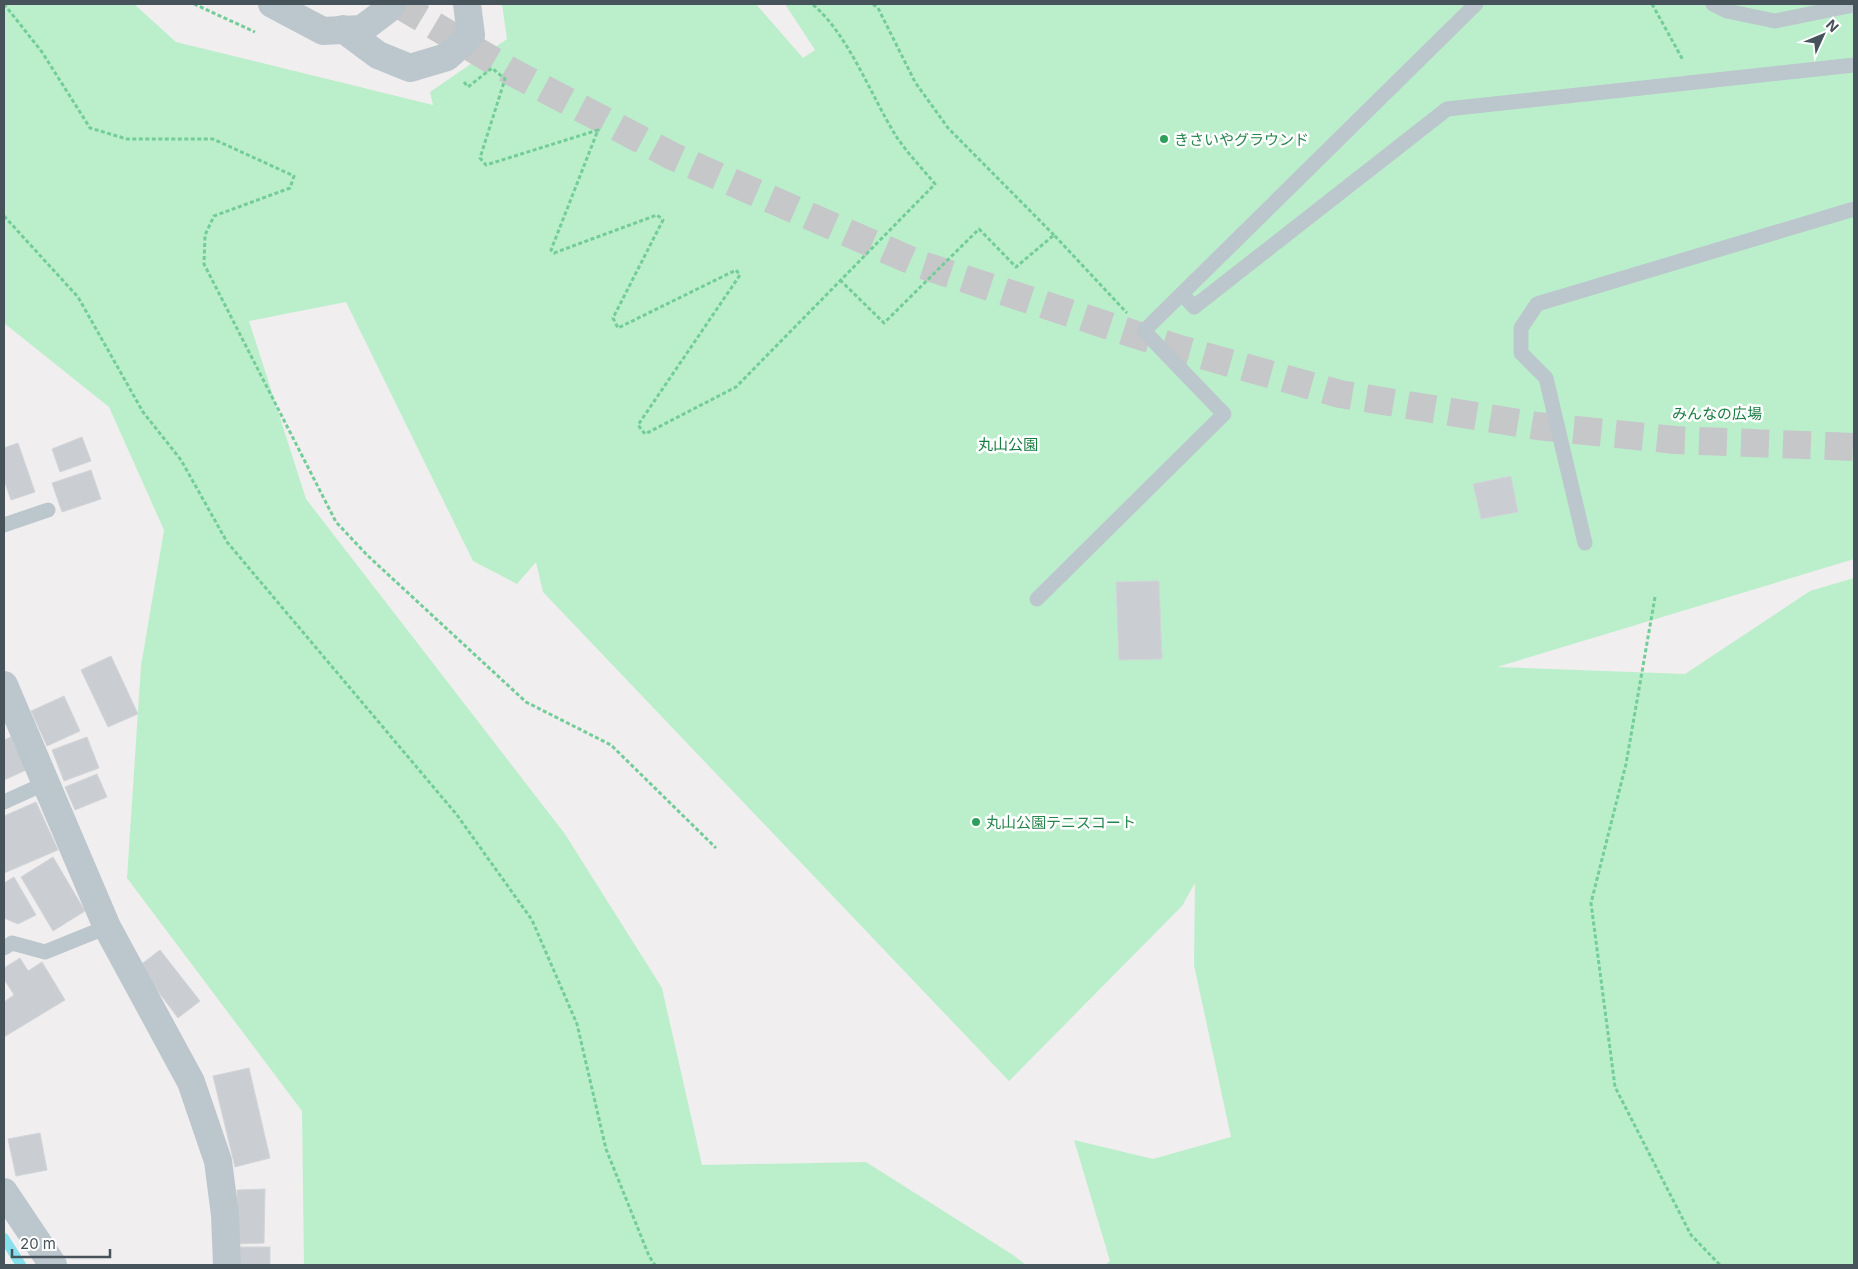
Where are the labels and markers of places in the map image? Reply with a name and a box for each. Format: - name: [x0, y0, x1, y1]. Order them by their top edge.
- place label: きさいやグラウンド: [1174, 130, 1309, 149]
- marker: きさいやグラウンド: [1158, 133, 1170, 145]
- place label: 丸山公園テニスコート: [986, 813, 1136, 832]
- marker: 丸山公園テニスコート: [970, 816, 982, 828]

